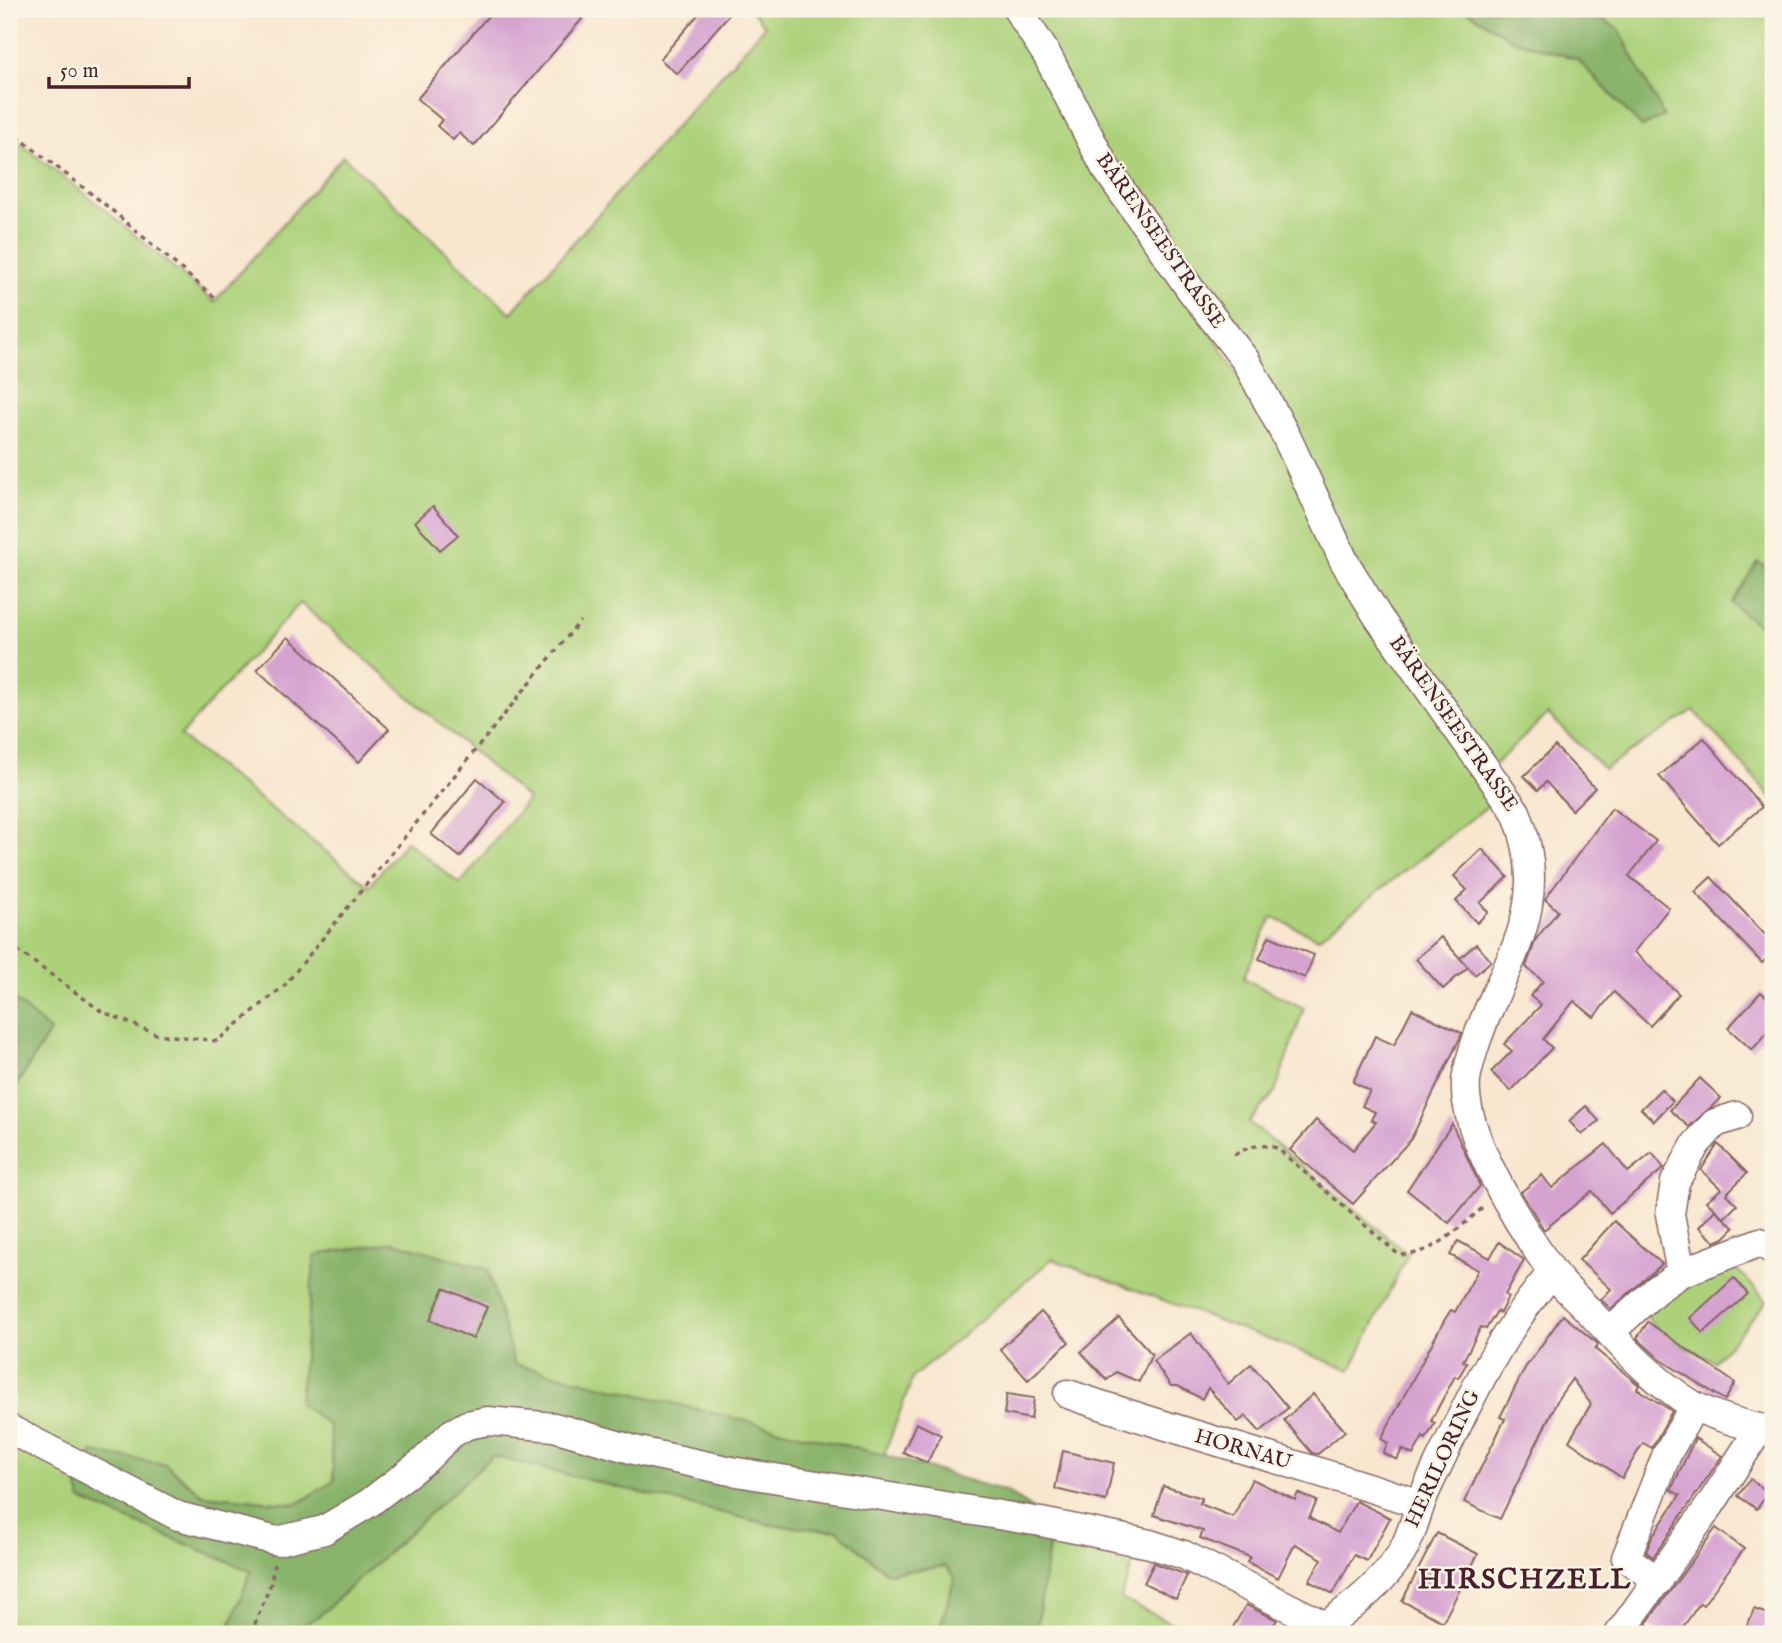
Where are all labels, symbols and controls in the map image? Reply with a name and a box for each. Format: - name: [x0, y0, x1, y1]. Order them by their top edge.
- scale bar: [49, 46, 189, 90]
- text: 50 m: [60, 58, 99, 85]
- street label: BÄRENSEESTRASSE: [1089, 147, 1232, 334]
- street label: BÄRENSEESTRASSE: [1382, 630, 1525, 817]
- street label: HERILORING: [1399, 1385, 1487, 1532]
- street label: HORNAU: [1191, 1423, 1295, 1477]
- district label: HIRSCHZELL: [1418, 1563, 1632, 1598]

